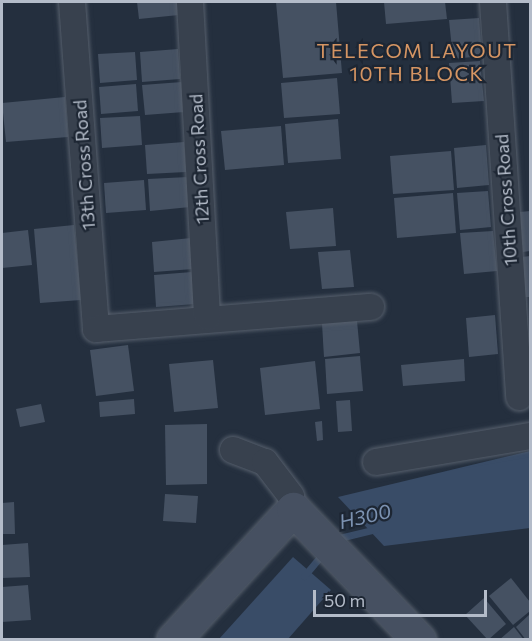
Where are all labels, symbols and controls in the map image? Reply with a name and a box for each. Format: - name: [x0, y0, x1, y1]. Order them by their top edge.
- district label: TELECOM LAYOUT 10TH BLOCK: [316, 38, 518, 85]
- street label: 12th Cross Road: [185, 93, 213, 225]
- street label: 13th Cross Road: [69, 99, 99, 231]
- street label: 10th Cross Road: [491, 133, 521, 267]
- water label: H300: [337, 498, 393, 534]
- scale bar: [316, 578, 490, 616]
- text: 50 m: [324, 589, 365, 611]

